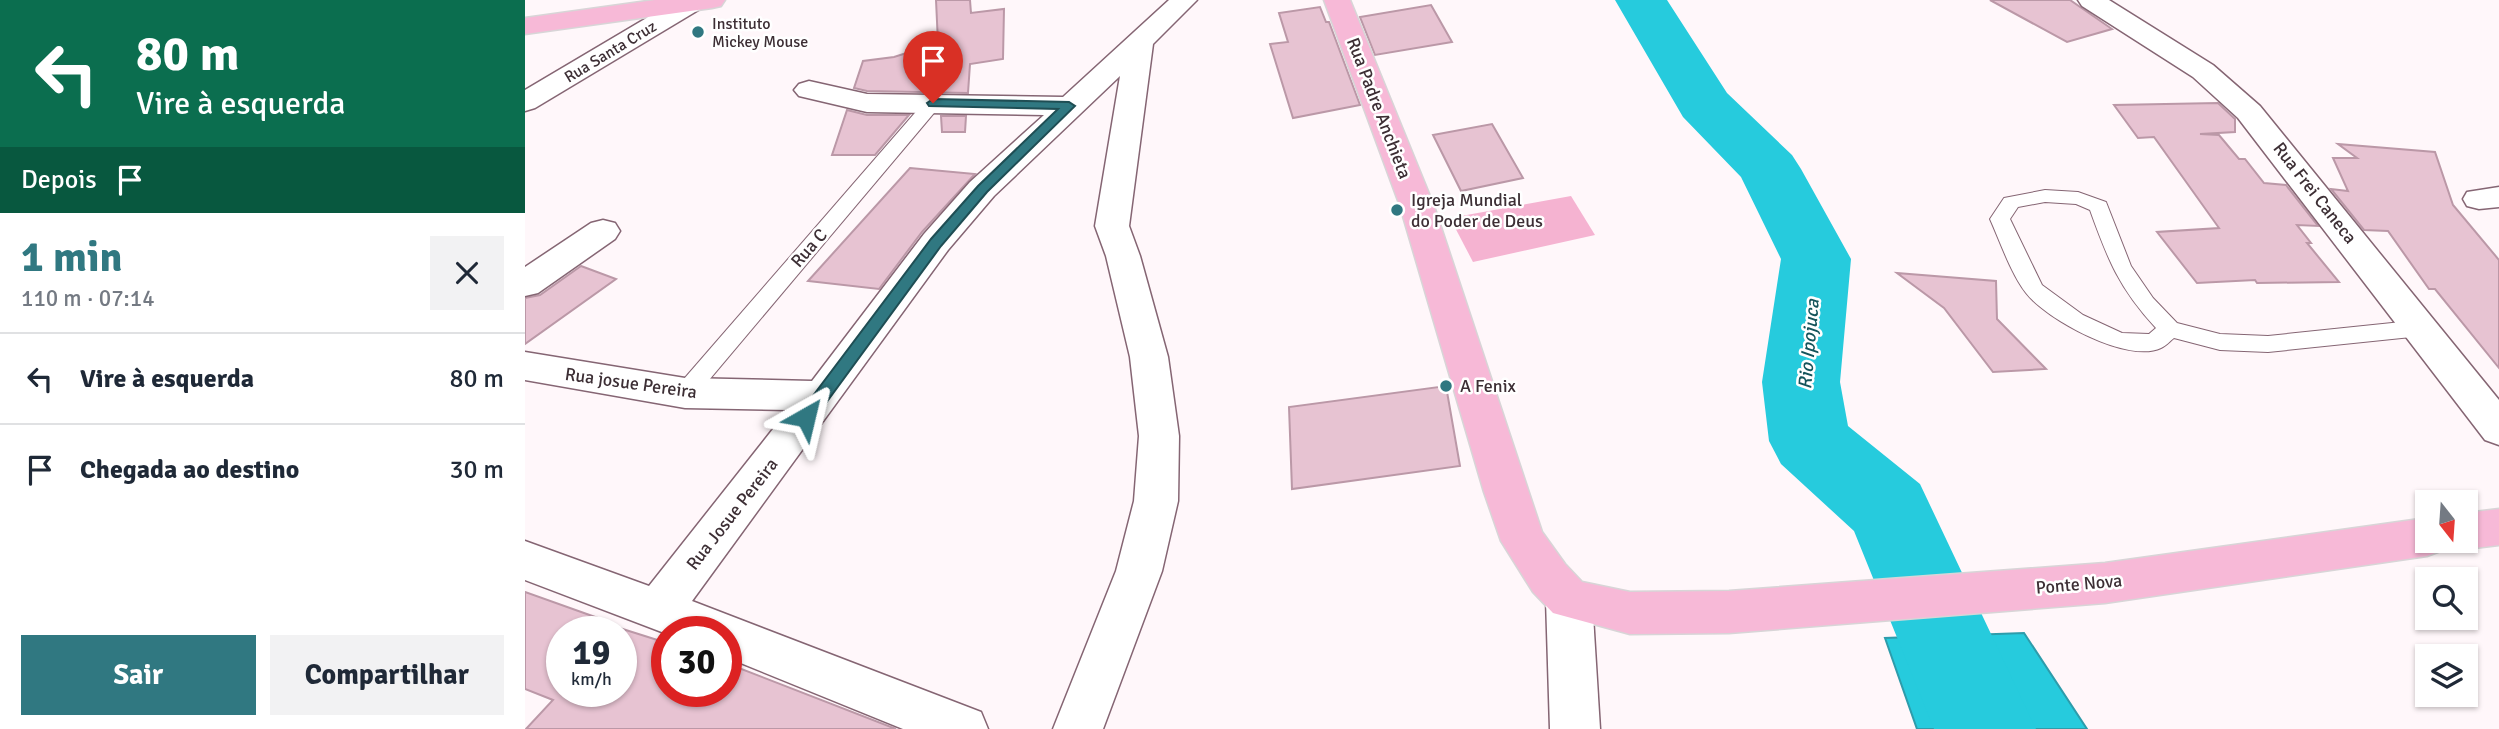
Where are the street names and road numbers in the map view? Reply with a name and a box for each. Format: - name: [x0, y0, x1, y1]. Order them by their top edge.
- street label: Rua Santa Cruz: [561, 16, 660, 87]
- street label: Rua Padre Anchieta: [1342, 34, 1416, 182]
- street label: Rua Frei Caneca: [2269, 138, 2361, 248]
- street label: Rua C: [786, 224, 832, 272]
- street label: Rua josue Pereira: [564, 363, 698, 403]
- street label: Rua Josue Pereira: [681, 454, 783, 574]
- street label: Ponte Nova: [2035, 569, 2123, 599]

